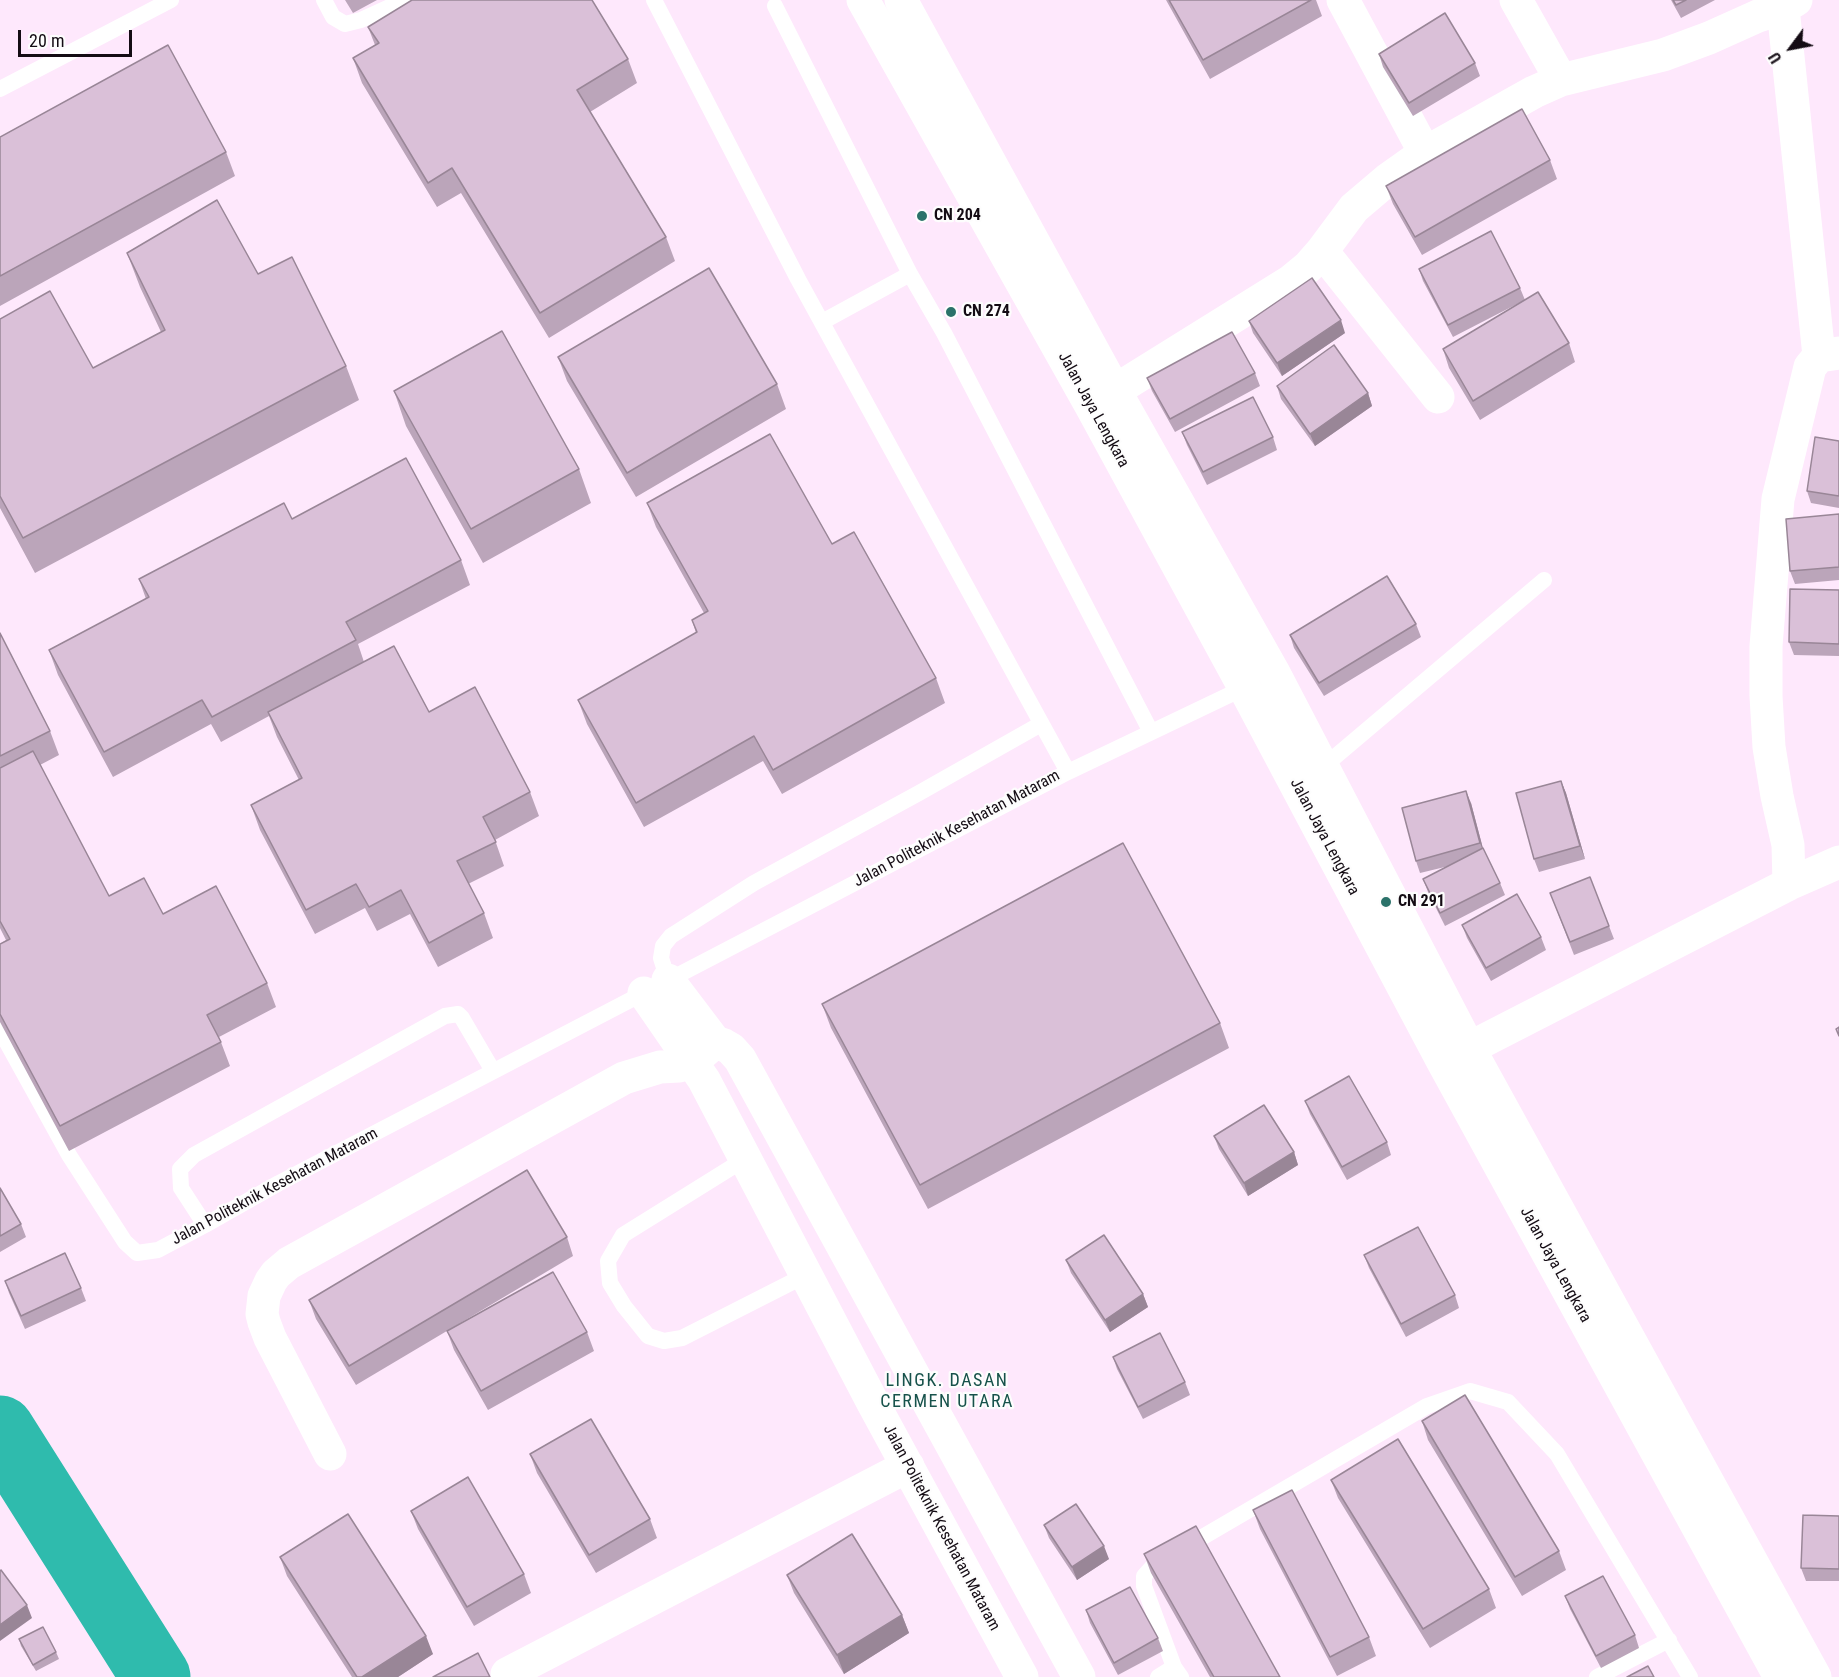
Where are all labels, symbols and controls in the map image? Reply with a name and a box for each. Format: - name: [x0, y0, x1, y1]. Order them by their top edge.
- scale bar: [21, 18, 135, 56]
- north arrow: [1761, 18, 1821, 78]
- text: 20 m: [29, 30, 64, 51]
- text: U: [1765, 49, 1786, 67]
- place label: CN 204: [934, 206, 981, 226]
- marker: CN 204: [915, 209, 929, 223]
- place label: CN 274: [963, 302, 1010, 322]
- marker: CN 274: [944, 305, 958, 319]
- street label: Jalan Jaya Lengkara: [1053, 349, 1133, 471]
- street label: Jalan Politeknik Kesehatan Mataram: [851, 766, 1063, 892]
- street label: Jalan Jaya Lengkara: [1285, 775, 1363, 899]
- place label: CN 291: [1398, 892, 1445, 912]
- marker: CN 291: [1379, 895, 1393, 909]
- street label: Jalan Politeknik Kesehatan Mataram: [169, 1124, 381, 1250]
- street label: Jalan Jaya Lengkara: [1515, 1204, 1595, 1326]
- district label: LINGK. DASAN CERMEN UTARA: [880, 1370, 1014, 1412]
- street label: Jalan Politeknik Kesehatan Mataram: [878, 1422, 1004, 1634]

